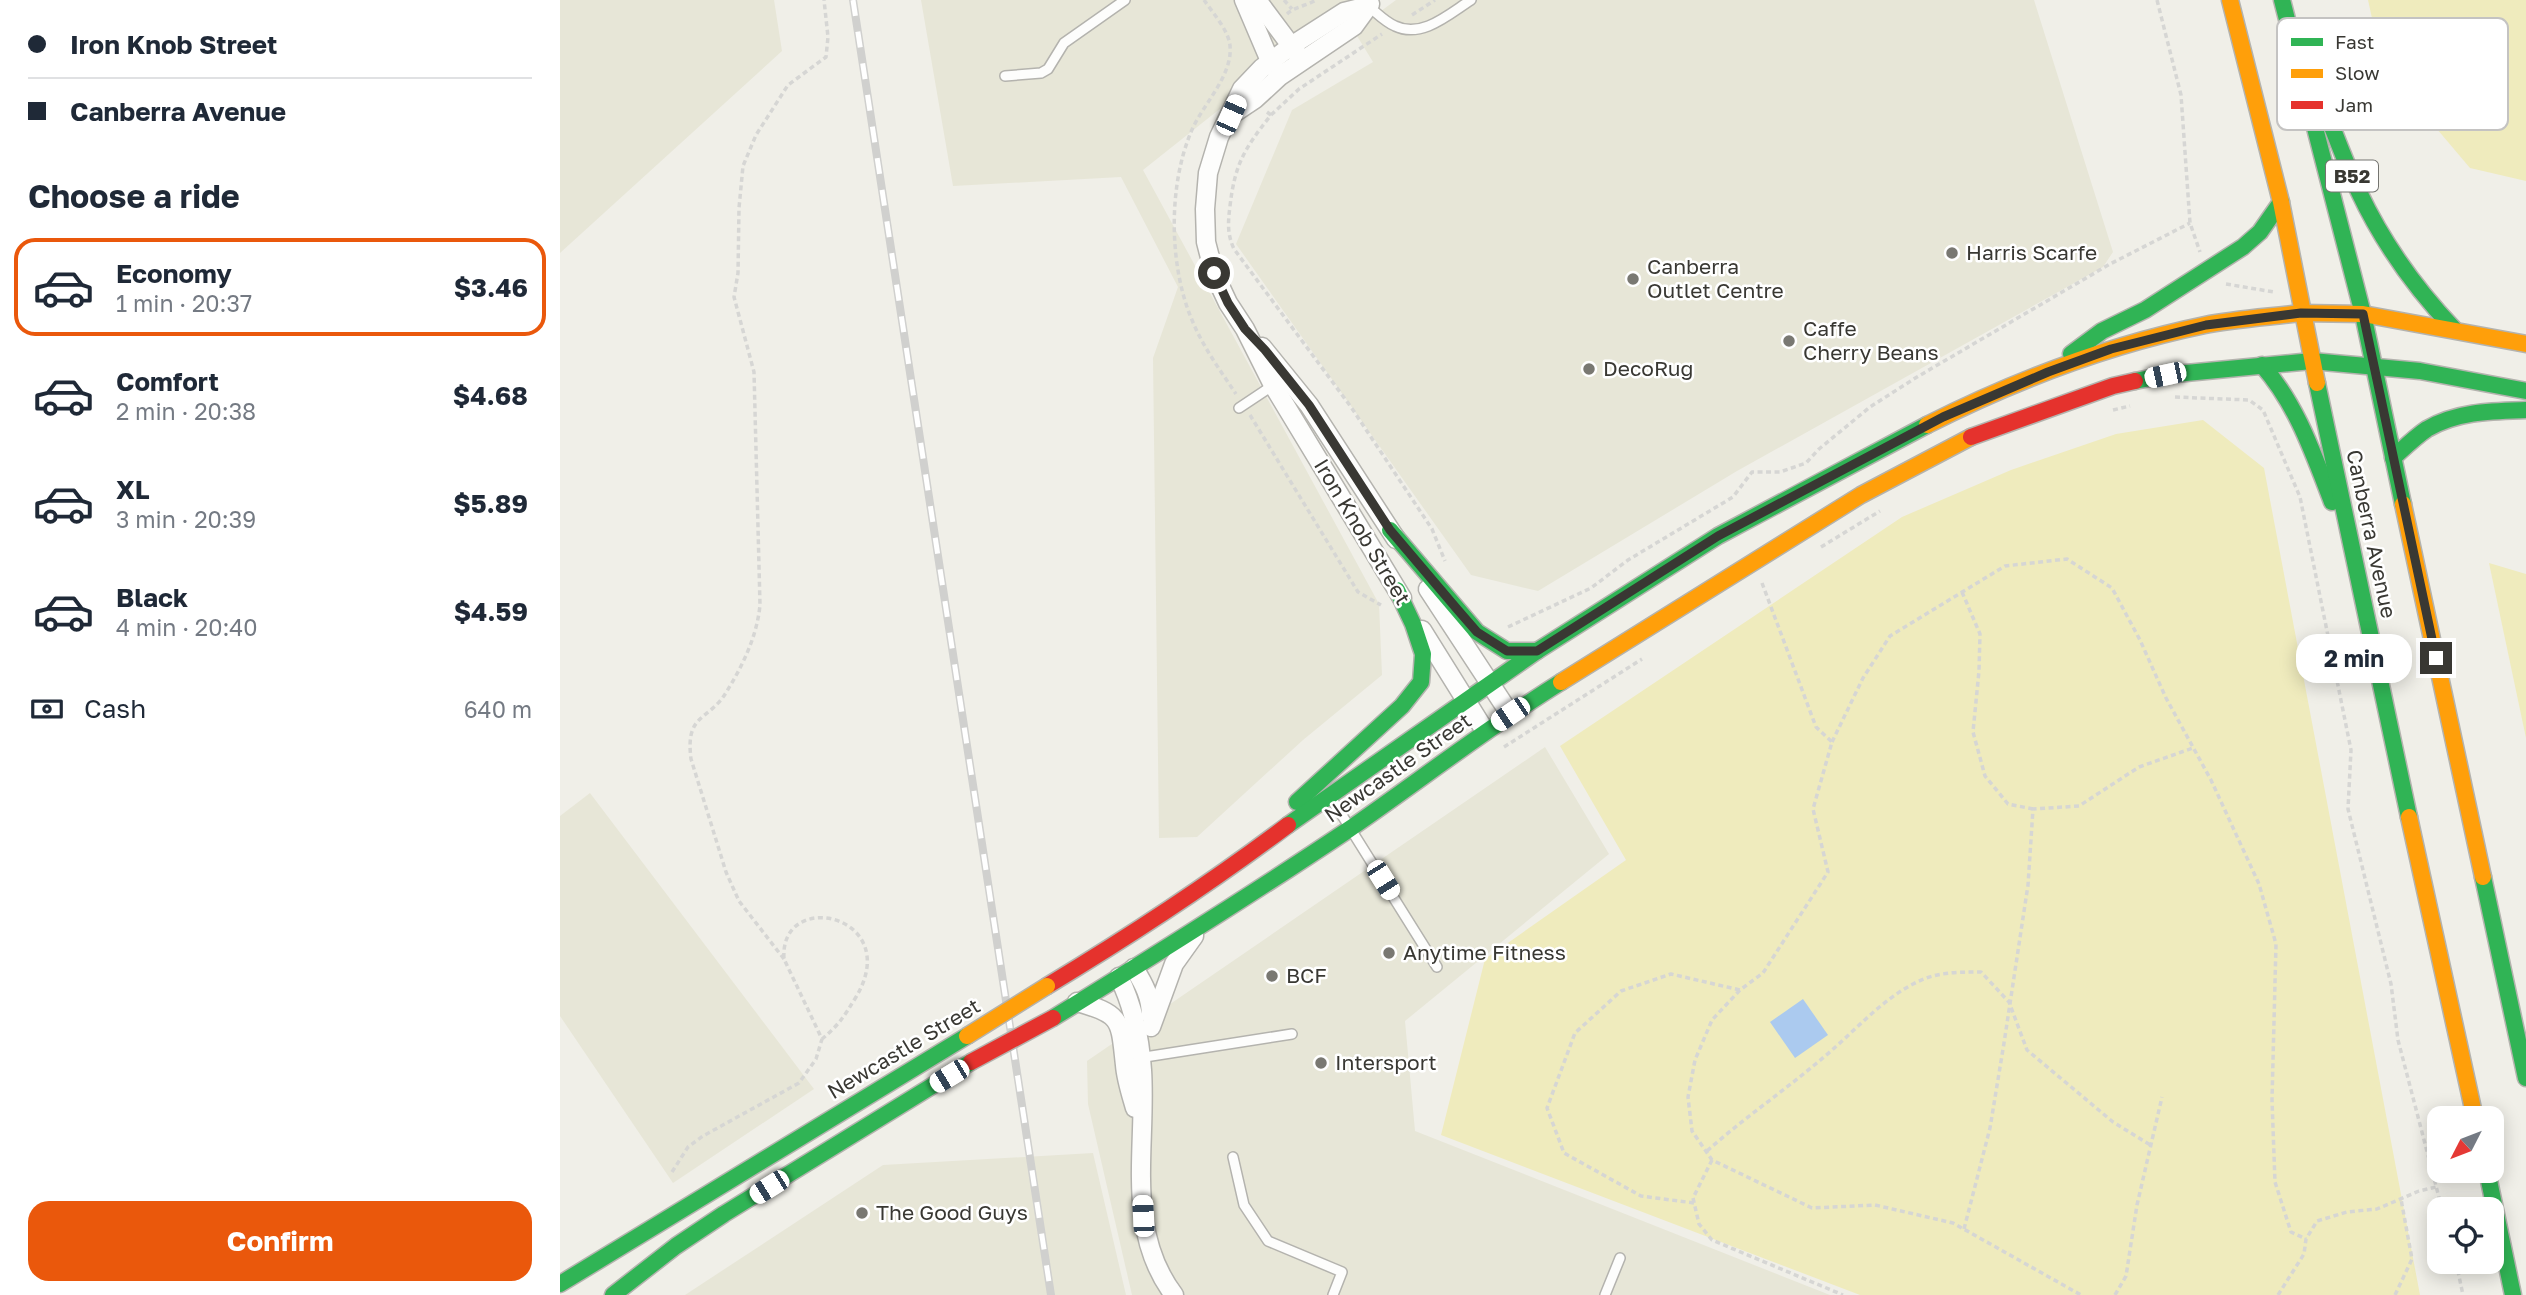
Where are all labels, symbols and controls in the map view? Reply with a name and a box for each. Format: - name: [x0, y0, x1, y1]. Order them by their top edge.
- legend: [2277, 18, 2508, 130]
- text: Iron Knob Street: [70, 29, 277, 60]
- text: Fast: [2335, 30, 2374, 53]
- text: Slow: [2335, 61, 2380, 84]
- car: [1213, 92, 1250, 138]
- text: Jam: [2335, 93, 2373, 116]
- text: Canberra Avenue: [70, 96, 286, 127]
- road number: B52: [2326, 160, 2378, 192]
- text: Choose a ride: [28, 177, 240, 215]
- place label: Harris Scarfe: [1966, 239, 2097, 265]
- marker: Harris Scarfe: [1944, 245, 1960, 261]
- place label: Canberra Outlet Centre: [1647, 253, 1784, 303]
- icon: car: [32, 256, 95, 319]
- route start: [1198, 257, 1230, 289]
- text: Economy: [116, 258, 232, 289]
- marker: Canberra Outlet Centre: [1625, 271, 1641, 287]
- text: $3.46: [454, 272, 528, 303]
- text: 1 min · 20:37: [116, 289, 252, 317]
- place label: Caffe Cherry Beans: [1803, 315, 1939, 365]
- marker: Caffe Cherry Beans: [1781, 333, 1797, 349]
- place label: DecoRug: [1603, 355, 1693, 381]
- car: [2143, 360, 2188, 390]
- marker: DecoRug: [1581, 361, 1597, 377]
- icon: car: [32, 364, 95, 427]
- text: Comfort: [116, 366, 219, 397]
- text: $4.68: [453, 380, 528, 411]
- text: 2 min · 20:38: [116, 397, 256, 425]
- street label: Canberra Avenue: [2341, 447, 2403, 620]
- street label: Iron Knob Street: [1309, 454, 1417, 609]
- icon: car: [32, 472, 95, 535]
- text: XL: [116, 474, 150, 505]
- text: $5.89: [453, 488, 528, 519]
- text: 3 min · 20:39: [116, 505, 256, 533]
- icon: car: [32, 580, 95, 643]
- text: Black: [116, 582, 188, 613]
- text: $4.59: [454, 596, 528, 627]
- text: 4 min · 20:40: [116, 613, 258, 641]
- callout: 2 min: [2296, 634, 2412, 682]
- route end: [2420, 642, 2452, 674]
- text: 2 min: [2324, 644, 2384, 672]
- icon: cash: [28, 690, 66, 728]
- text: Cash: [84, 693, 146, 724]
- car: [1487, 694, 1534, 734]
- text: 640 m: [464, 695, 532, 723]
- street label: Newcastle Street: [1319, 707, 1476, 828]
- car: [1363, 857, 1404, 903]
- place label: Anytime Fitness: [1403, 939, 1566, 965]
- marker: Anytime Fitness: [1381, 945, 1397, 961]
- place label: BCF: [1286, 962, 1327, 988]
- marker: BCF: [1264, 968, 1280, 984]
- street label: Newcastle Street: [822, 992, 985, 1104]
- place label: Intersport: [1335, 1049, 1437, 1075]
- marker: Intersport: [1313, 1055, 1329, 1071]
- car: [926, 1056, 973, 1096]
- north arrow: [2427, 1106, 2504, 1183]
- map controls: [2427, 1106, 2504, 1274]
- car: [746, 1167, 793, 1207]
- car: [1132, 1194, 1155, 1238]
- button: locate: [2427, 1197, 2504, 1274]
- place label: The Good Guys: [876, 1199, 1028, 1225]
- button: Confirm: [28, 1201, 532, 1281]
- marker: The Good Guys: [854, 1205, 870, 1221]

